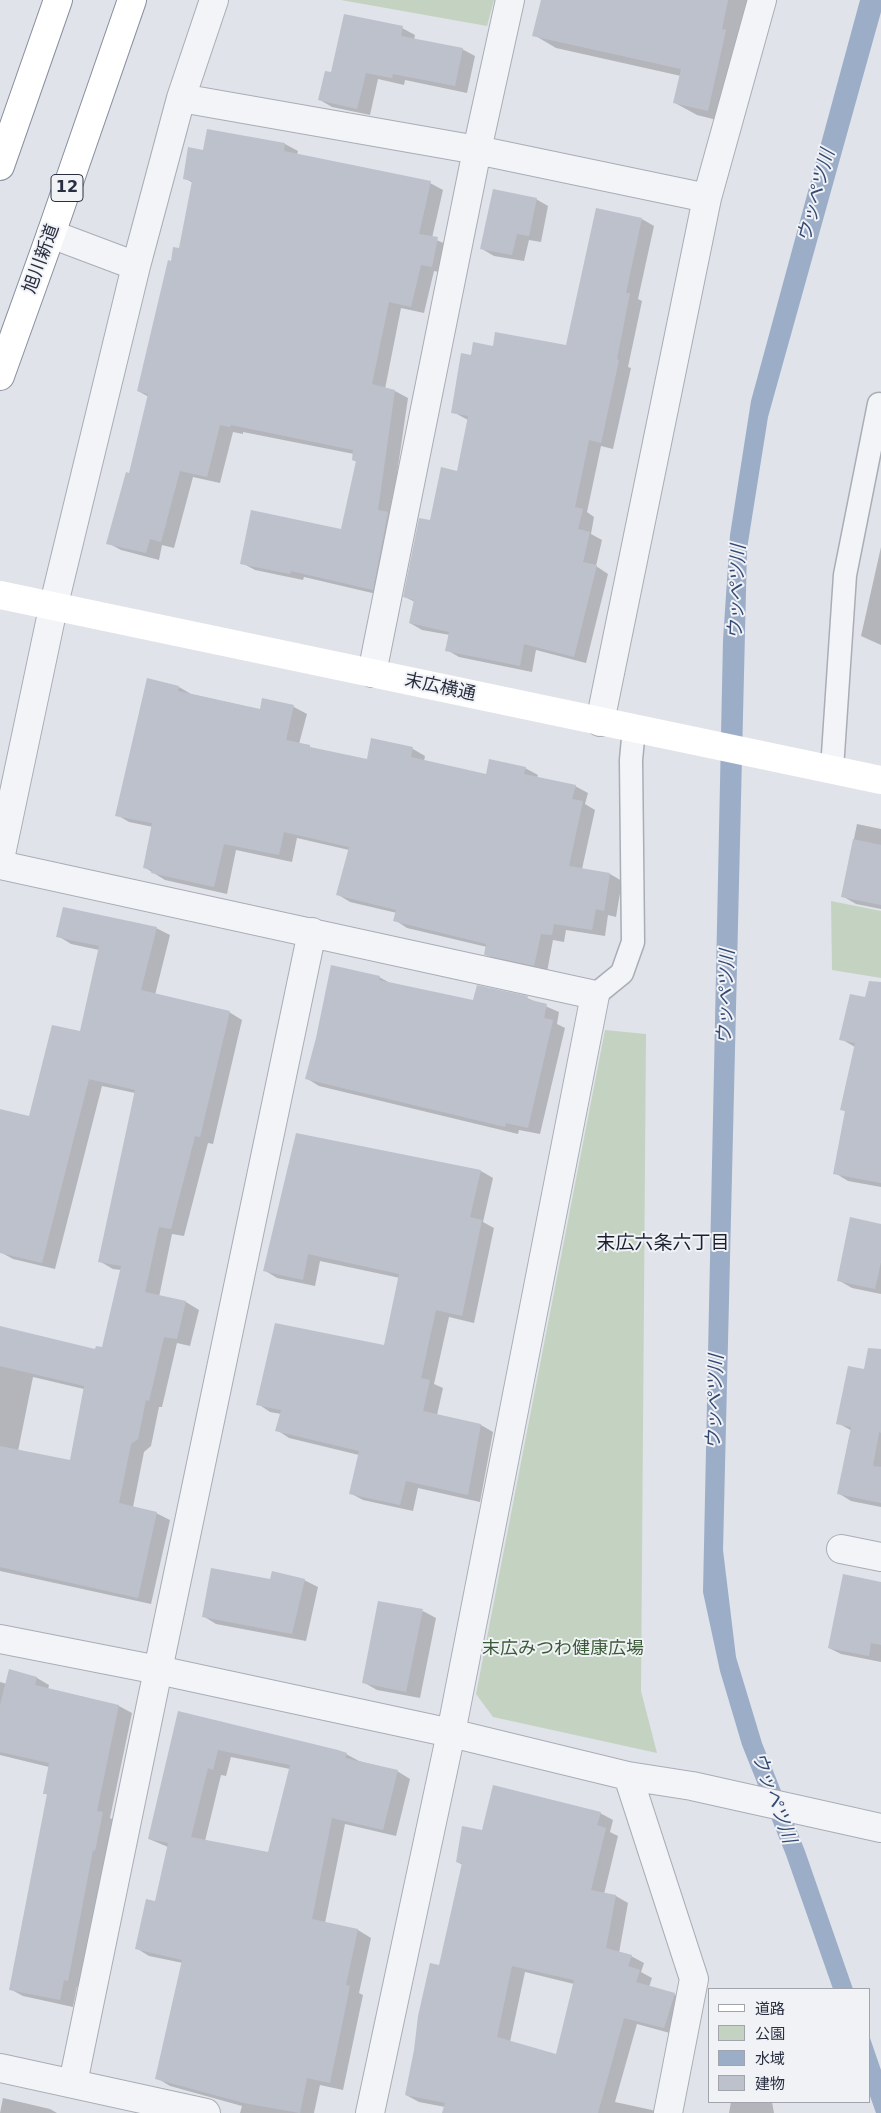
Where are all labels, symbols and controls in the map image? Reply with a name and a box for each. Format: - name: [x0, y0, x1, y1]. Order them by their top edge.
- water label: ウッペツ川: [794, 147, 840, 245]
- road number: 12: [51, 174, 83, 202]
- street label: 旭川新道: [20, 221, 64, 297]
- water label: ウッペツ川: [725, 544, 751, 640]
- street label: 末広横通: [403, 670, 477, 706]
- water label: ウッペツ川: [714, 949, 740, 1045]
- district label: 末広六条六丁目: [597, 1233, 729, 1255]
- water label: ウッペツ川: [703, 1354, 729, 1450]
- park label: 末広みつわ健康広場: [482, 1638, 644, 1660]
- water label: ウッペツ川: [746, 1749, 800, 1847]
- legend: [708, 1988, 871, 2103]
- text: 道路: [755, 2000, 785, 2018]
- text: 公園: [755, 2025, 785, 2043]
- text: 水域: [755, 2050, 785, 2068]
- text: 建物: [755, 2075, 785, 2093]

